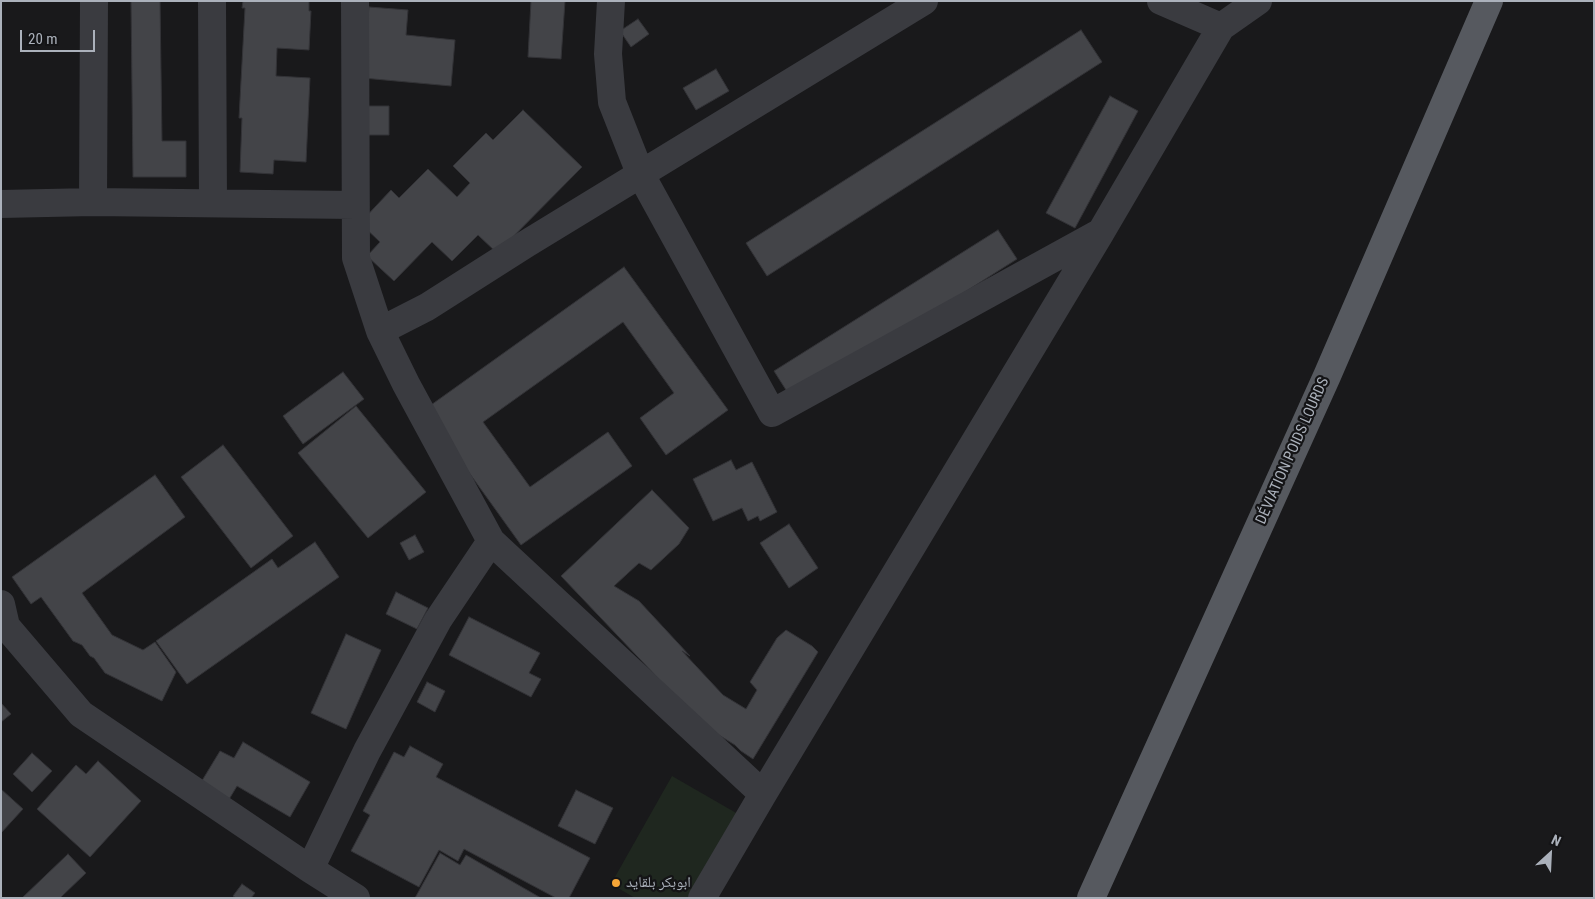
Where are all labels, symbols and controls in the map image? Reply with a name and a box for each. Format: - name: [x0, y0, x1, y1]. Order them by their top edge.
- scale bar: [22, 20, 98, 52]
- text: 20 m: [28, 30, 58, 48]
- street label: DÉVIATION POIDS LOURDS: [1253, 375, 1333, 527]
- north arrow: [1525, 829, 1575, 879]
- text: N: [1549, 831, 1564, 849]
- place label: ابوبكر بلقايد: [626, 874, 691, 892]
- marker: ابوبكر بلقايد: [610, 877, 622, 889]

